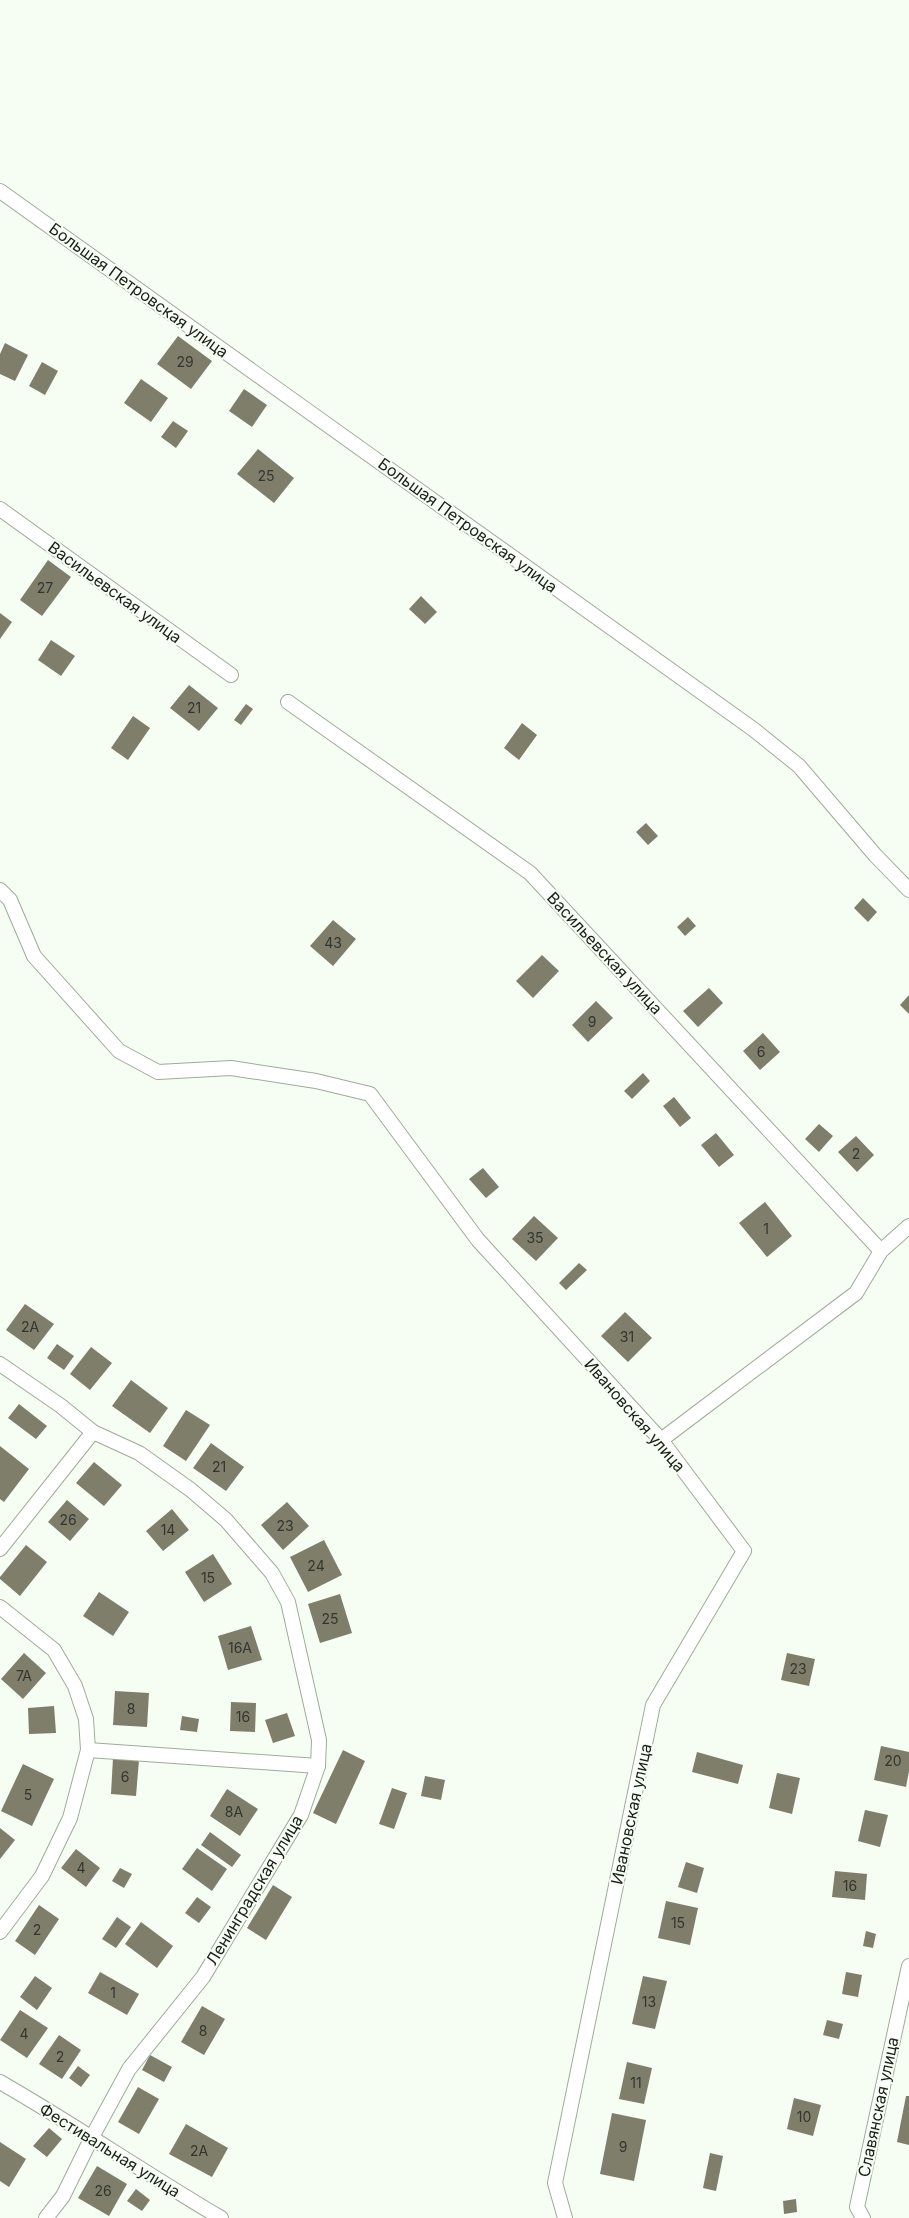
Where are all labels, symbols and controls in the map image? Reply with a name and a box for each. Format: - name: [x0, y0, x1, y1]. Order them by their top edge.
- street label: Большая Петровская улица: [46, 218, 232, 362]
- house number: 29: [176, 353, 194, 370]
- street label: Большая Петровская улица: [375, 453, 561, 597]
- house number: 25: [257, 467, 275, 484]
- street label: Васильевская улица: [44, 537, 186, 647]
- house number: 27: [37, 579, 53, 596]
- house number: 21: [187, 699, 201, 716]
- street label: Васильевская улица: [543, 888, 667, 1018]
- house number: 43: [324, 934, 342, 951]
- house number: 9: [588, 1013, 596, 1030]
- house number: 6: [757, 1043, 765, 1060]
- house number: 2: [852, 1145, 860, 1162]
- house number: 1: [763, 1220, 769, 1237]
- house number: 35: [526, 1229, 544, 1246]
- house number: 2А: [21, 1318, 39, 1335]
- house number: 31: [620, 1328, 634, 1345]
- street label: Ивановская улица: [580, 1354, 690, 1476]
- house number: 21: [212, 1458, 226, 1475]
- house number: 26: [59, 1511, 77, 1528]
- house number: 23: [276, 1517, 294, 1534]
- house number: 14: [161, 1521, 175, 1538]
- house number: 24: [307, 1557, 325, 1574]
- house number: 15: [201, 1569, 215, 1586]
- house number: 25: [321, 1610, 339, 1627]
- house number: 16А: [228, 1639, 252, 1656]
- house number: 23: [789, 1660, 807, 1677]
- house number: 7А: [16, 1667, 32, 1684]
- house number: 8: [127, 1700, 135, 1717]
- house number: 16: [236, 1708, 250, 1725]
- street label: Ивановская улица: [606, 1742, 656, 1886]
- house number: 20: [884, 1752, 902, 1769]
- house number: 6: [121, 1768, 129, 1785]
- house number: 5: [24, 1786, 32, 1803]
- house number: 8А: [225, 1803, 243, 1820]
- street label: Ленинградская улица: [201, 1811, 307, 1969]
- house number: 4: [76, 1859, 86, 1876]
- house number: 16: [843, 1877, 857, 1894]
- house number: 15: [671, 1914, 685, 1931]
- house number: 2: [33, 1921, 41, 1938]
- house number: 1: [110, 1984, 116, 2001]
- house number: 13: [642, 1993, 656, 2010]
- house number: 8: [199, 2022, 207, 2039]
- house number: 4: [19, 2025, 29, 2042]
- street label: Славянская улица: [853, 2035, 903, 2179]
- house number: 2: [56, 2048, 64, 2065]
- house number: 11: [630, 2074, 642, 2091]
- street label: Фестивальная улица: [36, 2099, 184, 2201]
- house number: 10: [797, 2108, 811, 2125]
- house number: 9: [619, 2138, 627, 2155]
- house number: 2А: [190, 2142, 208, 2159]
- house number: 26: [94, 2182, 112, 2199]

